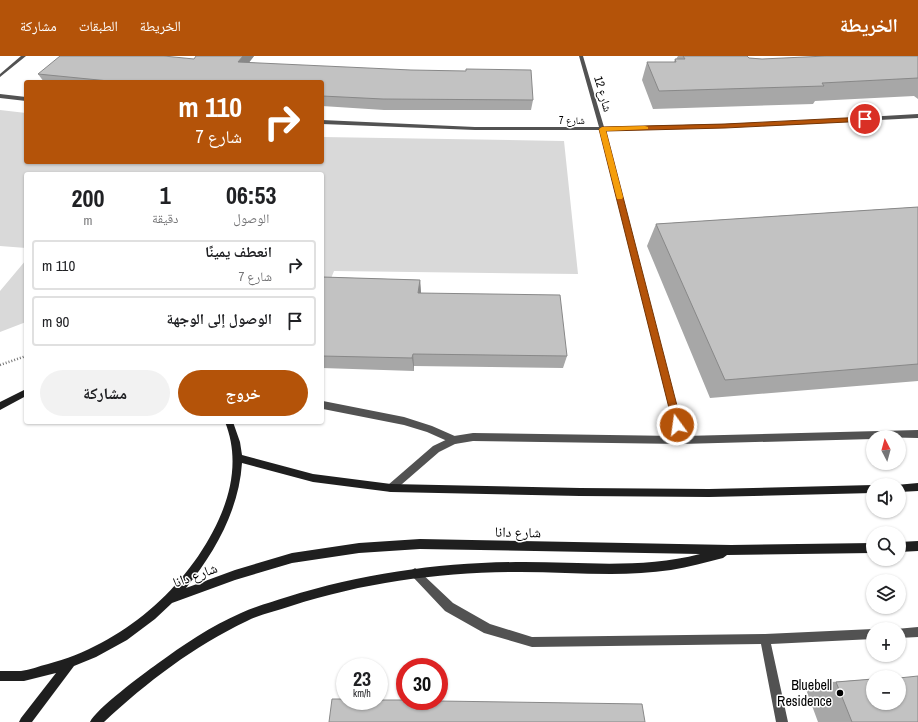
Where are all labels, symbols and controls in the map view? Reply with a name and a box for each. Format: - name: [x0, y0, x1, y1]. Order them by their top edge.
- text: الخريطة: [840, 12, 898, 38]
- text: مشاركة: [20, 17, 57, 35]
- text: الطبقات: [79, 17, 118, 35]
- text: الخريطة: [140, 17, 181, 35]
- street label: شارع 12: [590, 74, 616, 114]
- text: 110 m: [178, 88, 242, 126]
- icon: right: [256, 96, 308, 148]
- pin: [848, 102, 882, 136]
- icon: arrive: [854, 108, 876, 130]
- street label: شارع 7: [559, 114, 585, 127]
- text: شارع 7: [195, 124, 242, 149]
- text: 1: [160, 179, 171, 211]
- text: 06:53: [226, 179, 276, 211]
- text: 200: [72, 182, 104, 214]
- text: دقيقة: [152, 210, 178, 227]
- text: الوصول: [233, 210, 269, 227]
- text: m: [84, 212, 92, 229]
- text: انعطف يمينًا: [205, 241, 272, 262]
- icon: right: [284, 254, 306, 276]
- text: 110 m: [42, 255, 75, 276]
- text: شارع 7: [238, 268, 272, 285]
- text: الوصول إلى الوجهة: [167, 308, 272, 329]
- icon: arrive: [284, 310, 306, 332]
- text: 90 m: [42, 311, 69, 332]
- button: مشاركة: [40, 370, 170, 416]
- button: خروج: [178, 370, 308, 416]
- position arrow: [656, 404, 698, 446]
- north arrow: [866, 430, 906, 470]
- map controls: [866, 430, 906, 710]
- button: sound: [866, 478, 906, 518]
- street label: شارع دانا: [495, 523, 541, 542]
- button: search: [866, 526, 906, 566]
- street label: شارع دانا: [170, 559, 220, 592]
- button: layers: [866, 574, 906, 614]
- button: +: [866, 622, 906, 662]
- speed limit sign: 30: [396, 658, 448, 710]
- text: 23: [353, 665, 371, 692]
- button: −: [866, 670, 906, 710]
- place label: Bluebell Residence: [777, 676, 832, 710]
- text: km/h: [353, 687, 371, 700]
- marker: Bluebell Residence: [835, 688, 845, 698]

